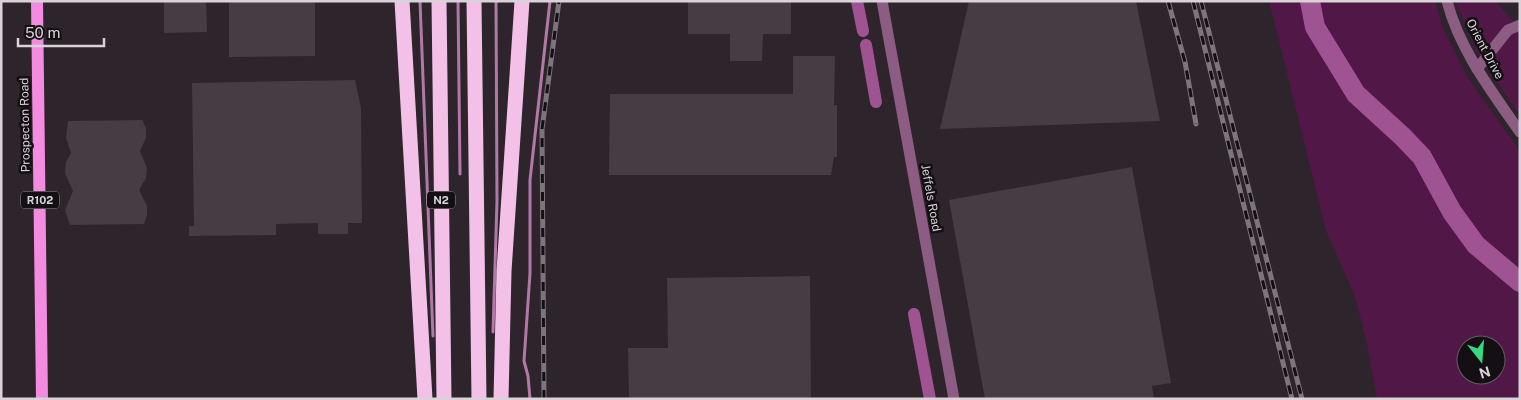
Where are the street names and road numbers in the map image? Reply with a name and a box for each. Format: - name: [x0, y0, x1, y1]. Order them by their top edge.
- street label: Orient Drive: [1463, 17, 1507, 82]
- street label: Prospecton Road: [17, 77, 33, 173]
- street label: Jeffels Road: [918, 163, 944, 233]
- road number: R102: [21, 192, 59, 208]
- road number: N2: [427, 192, 455, 208]

